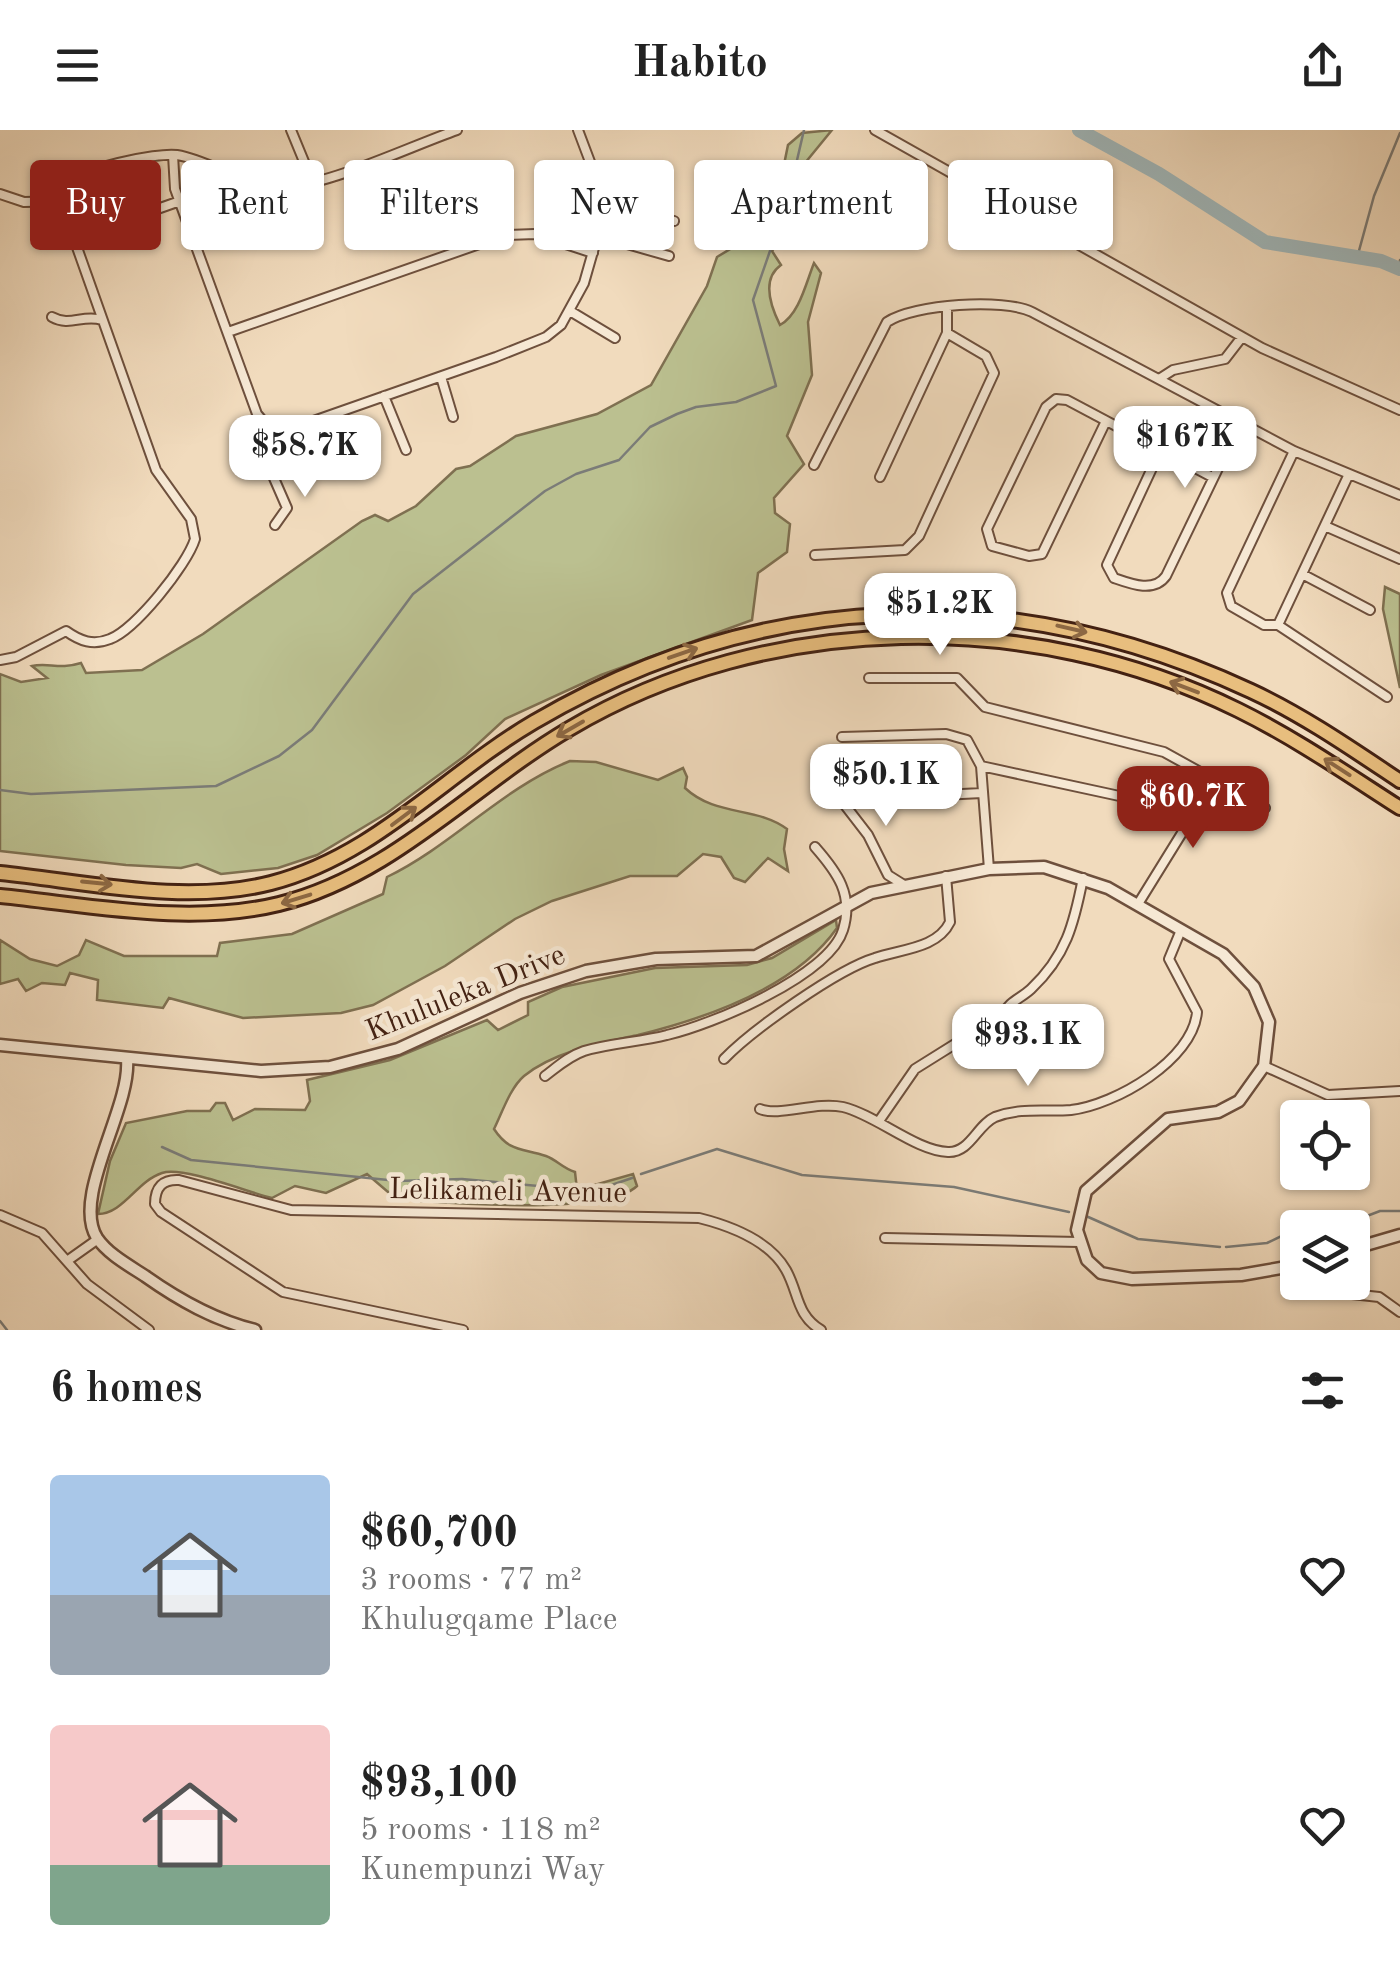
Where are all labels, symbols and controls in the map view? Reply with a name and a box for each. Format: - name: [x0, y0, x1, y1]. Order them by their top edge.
- icon: menu: [50, 38, 105, 93]
- icon: share: [1295, 38, 1350, 93]
- text: Habito: [632, 42, 768, 87]
- chip: Buy: [30, 160, 161, 250]
- chip: Rent: [181, 160, 324, 250]
- chip: Filters: [344, 160, 514, 250]
- chip: New: [534, 160, 674, 250]
- chip: Apartment: [694, 160, 928, 250]
- chip: House: [948, 160, 1113, 250]
- pin: $167K: [1115, 406, 1255, 491]
- pin: $58.7K: [224, 415, 386, 500]
- text: $167K: [1136, 422, 1234, 454]
- text: $58.7K: [251, 431, 359, 463]
- pin: $51.2K: [859, 573, 1021, 658]
- text: $51.2K: [886, 589, 994, 621]
- one-way arrow: [1055, 621, 1087, 639]
- one-way arrow: [667, 643, 698, 661]
- one-way arrow: [1169, 677, 1200, 695]
- one-way arrow: [556, 719, 585, 739]
- pin: $50.1K: [805, 744, 967, 829]
- one-way arrow: [1323, 757, 1351, 778]
- text: $50.1K: [832, 760, 940, 792]
- pin: $60.7K: [1112, 766, 1274, 851]
- text: $60.7K: [1139, 782, 1247, 814]
- one-way arrow: [390, 805, 417, 826]
- one-way arrow: [80, 874, 113, 893]
- one-way arrow: [280, 891, 312, 909]
- street label: Khululeka Drive: [362, 940, 570, 1047]
- pin: $93.1K: [947, 1004, 1109, 1089]
- text: $93.1K: [974, 1020, 1082, 1052]
- map controls: [1280, 1100, 1370, 1300]
- button: locate: [1280, 1100, 1370, 1190]
- street label: Lelikameli Avenue: [389, 1175, 627, 1209]
- button: layers: [1280, 1210, 1370, 1300]
- icon: filters: [1295, 1363, 1350, 1418]
- text: 6 homes: [50, 1369, 202, 1411]
- text: $60,700: [360, 1514, 518, 1556]
- icon: home: [130, 1515, 250, 1635]
- icon: heart: [1295, 1548, 1350, 1603]
- text: 3 rooms · 77 m²: [360, 1565, 582, 1597]
- text: Khulugqame Place: [360, 1605, 618, 1637]
- text: $93,100: [360, 1764, 518, 1806]
- icon: home: [130, 1765, 250, 1885]
- icon: heart: [1295, 1798, 1350, 1853]
- text: 5 rooms · 118 m²: [360, 1815, 601, 1847]
- text: Kunempunzi Way: [360, 1855, 605, 1887]

